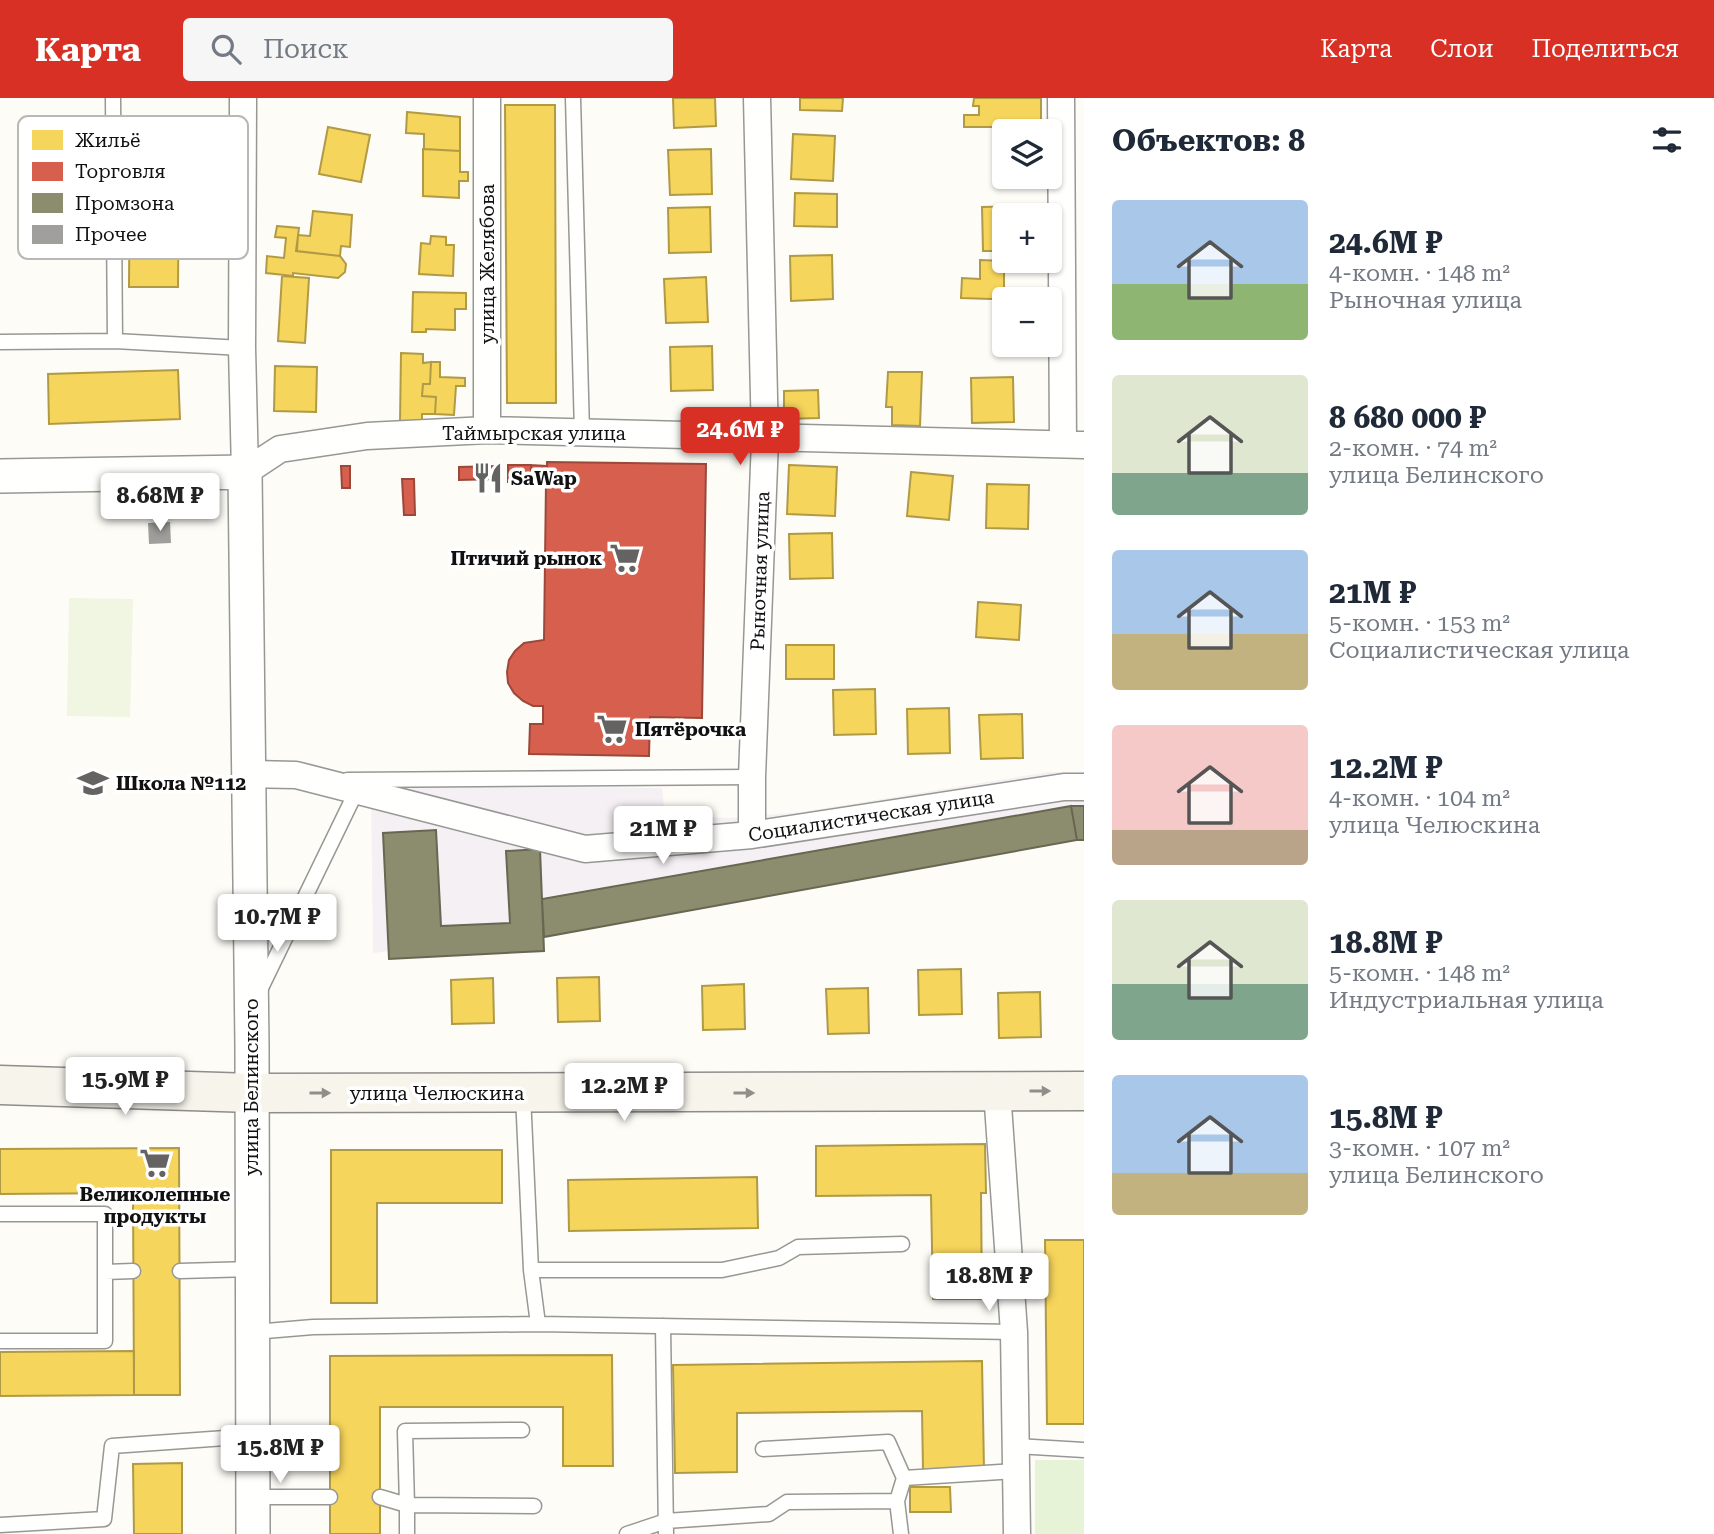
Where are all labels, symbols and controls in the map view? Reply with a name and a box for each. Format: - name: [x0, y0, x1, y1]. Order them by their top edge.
- search box: [183, 18, 673, 81]
- text: Карта: [35, 30, 141, 69]
- icon: search: [207, 30, 245, 68]
- text: Поиск: [263, 34, 349, 64]
- text: Карта: [1320, 35, 1392, 63]
- text: Слои: [1430, 35, 1493, 63]
- text: Поделиться: [1531, 35, 1679, 63]
- legend: [18, 116, 248, 259]
- map controls: [992, 119, 1062, 357]
- button: layers: [992, 119, 1062, 189]
- icon: filters: [1648, 121, 1686, 159]
- text: Объектов: 8: [1112, 123, 1305, 158]
- text: Жильё: [75, 129, 141, 152]
- text: Торговля: [75, 160, 166, 183]
- street label: улица Желябова: [476, 183, 499, 344]
- text: Промзона: [75, 192, 175, 215]
- button: +: [992, 203, 1062, 273]
- text: Прочее: [75, 223, 147, 246]
- text: 24.6M ₽: [1329, 225, 1442, 260]
- icon: home: [1168, 228, 1252, 312]
- text: 4-комн. · 148 m²: [1329, 260, 1510, 287]
- button: −: [992, 287, 1062, 357]
- text: Рыночная улица: [1329, 287, 1522, 314]
- text: 8 680 000 ₽: [1329, 400, 1486, 435]
- icon: home: [1168, 403, 1252, 487]
- pin: 24.6M ₽: [675, 408, 805, 467]
- text: 24.6M ₽: [697, 416, 783, 443]
- street label: Таймырская улица: [442, 422, 627, 445]
- text: 2-комн. · 74 m²: [1329, 435, 1497, 462]
- restaurant icon: SaWap: [471, 461, 505, 495]
- text: улица Белинского: [1329, 462, 1544, 489]
- place label: SaWap: [511, 467, 577, 490]
- pin: 8.68M ₽: [95, 474, 225, 533]
- text: 8.68M ₽: [117, 482, 203, 509]
- street label: Рыночная улица: [746, 490, 774, 651]
- supermarket icon: Птичий рынок: [608, 541, 642, 575]
- place label: Птичий рынок: [451, 547, 602, 570]
- text: 21M ₽: [1329, 575, 1416, 610]
- icon: home: [1168, 578, 1252, 662]
- text: 5-комн. · 153 m²: [1329, 610, 1510, 637]
- text: Социалистическая улица: [1329, 637, 1630, 664]
- supermarket icon: Пятёрочка: [595, 712, 629, 746]
- place label: Пятёрочка: [635, 718, 746, 741]
- text: 12.2M ₽: [1329, 750, 1442, 785]
- icon: home: [1168, 753, 1252, 837]
- school or university icon: Школа №112: [76, 766, 110, 800]
- place label: Школа №112: [116, 772, 246, 795]
- street label: Социалистическая улица: [747, 785, 996, 847]
- text: 4-комн. · 104 m²: [1329, 785, 1510, 812]
- pin: 21M ₽: [614, 806, 712, 866]
- text: улица Челюскина: [1329, 812, 1540, 839]
- text: 21M ₽: [630, 815, 696, 842]
- pin: 10.7M ₽: [212, 894, 342, 954]
- text: 10.7M ₽: [234, 903, 320, 930]
- text: 18.8M ₽: [1329, 925, 1442, 960]
- icon: home: [1168, 928, 1252, 1012]
- text: 5-комн. · 148 m²: [1329, 960, 1510, 987]
- text: Индустриальная улица: [1329, 987, 1604, 1014]
- street label: улица Белинского: [240, 998, 263, 1176]
- pin: 15.9M ₽: [60, 1058, 190, 1117]
- pin: 12.2M ₽: [559, 1063, 689, 1123]
- text: 15.9M ₽: [82, 1066, 168, 1093]
- text: 12.2M ₽: [581, 1072, 667, 1099]
- street label: улица Челюскина: [350, 1082, 525, 1105]
- one-way arrow: [1030, 1085, 1052, 1097]
- one-way arrow: [309, 1087, 331, 1098]
- one-way arrow: [733, 1087, 755, 1099]
- text: 15.8M ₽: [1329, 1100, 1442, 1135]
- icon: home: [1168, 1103, 1252, 1187]
- text: 3-комн. · 107 m²: [1329, 1135, 1510, 1162]
- supermarket icon: Великолепные продукты: [138, 1146, 172, 1180]
- text: улица Белинского: [1329, 1162, 1544, 1189]
- place label: Великолепные продукты: [80, 1183, 230, 1228]
- pin: 18.8M ₽: [924, 1254, 1054, 1313]
- text: 18.8M ₽: [946, 1262, 1032, 1289]
- pin: 15.8M ₽: [215, 1426, 345, 1485]
- text: 15.8M ₽: [237, 1434, 323, 1461]

